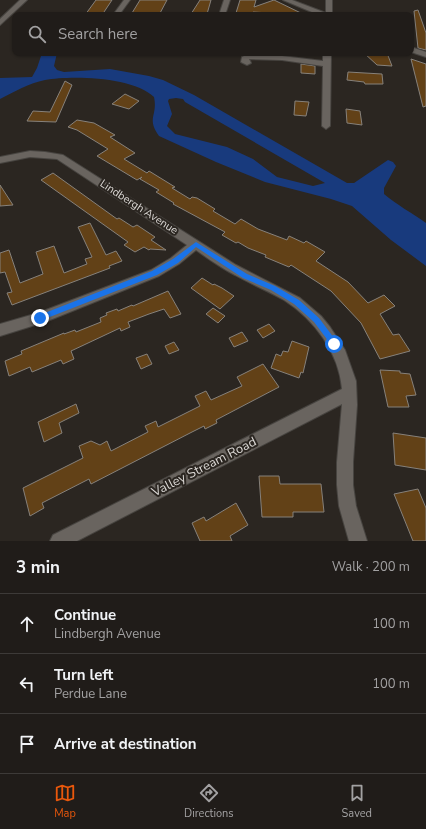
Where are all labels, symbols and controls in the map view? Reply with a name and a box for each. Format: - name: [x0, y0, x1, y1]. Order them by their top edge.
- search box: [12, 12, 414, 56]
- icon: search: [26, 23, 48, 45]
- text: Search here: [58, 24, 138, 44]
- street label: Lindbergh Avenue: [97, 176, 181, 238]
- route end: [31, 309, 49, 327]
- route start: [325, 335, 343, 353]
- street label: Valley Stream Road: [148, 433, 259, 502]
- text: 3 min: [16, 556, 60, 579]
- text: Walk · 200 m: [332, 558, 410, 576]
- text: Continue: [54, 605, 116, 625]
- icon: ahead: [16, 613, 38, 635]
- text: 100 m: [372, 615, 410, 633]
- text: Lindbergh Avenue: [54, 625, 161, 643]
- text: Turn left: [54, 665, 113, 685]
- icon: left: [16, 673, 38, 695]
- text: 100 m: [372, 675, 410, 693]
- text: Perdue Lane: [54, 685, 127, 703]
- icon: arrive: [16, 733, 38, 755]
- text: Arrive at destination: [54, 734, 197, 754]
- tab: Map: [54, 782, 76, 821]
- tab: Directions: [184, 782, 234, 821]
- tab: Saved: [342, 782, 372, 821]

